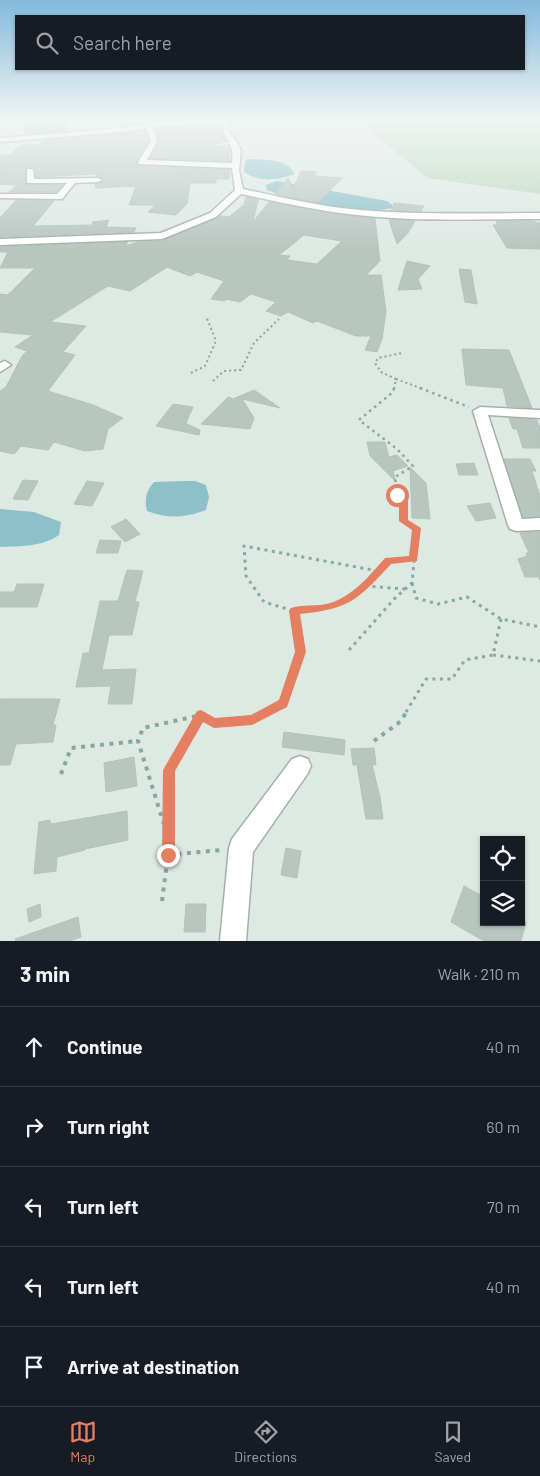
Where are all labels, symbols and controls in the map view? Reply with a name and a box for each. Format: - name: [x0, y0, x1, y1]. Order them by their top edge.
- search box: [15, 15, 525, 70]
- icon: search: [33, 29, 61, 57]
- text: Search here: [73, 31, 172, 54]
- route start: [386, 484, 409, 507]
- map controls: [480, 836, 525, 926]
- button: locate: [480, 836, 525, 881]
- route end: [157, 844, 180, 867]
- button: layers: [480, 881, 525, 926]
- text: 3 min: [20, 961, 70, 986]
- text: Walk · 210 m: [438, 964, 520, 983]
- icon: ahead: [20, 1033, 48, 1061]
- text: Continue: [67, 1035, 143, 1058]
- text: 40 m: [486, 1037, 520, 1056]
- icon: right: [20, 1113, 48, 1141]
- text: Turn right: [67, 1115, 149, 1138]
- text: 60 m: [486, 1117, 520, 1136]
- icon: left: [20, 1193, 48, 1221]
- text: Turn left: [67, 1195, 138, 1218]
- text: 70 m: [487, 1197, 520, 1216]
- icon: left: [20, 1273, 48, 1301]
- text: Turn left: [67, 1275, 138, 1298]
- text: 40 m: [486, 1277, 520, 1296]
- icon: arrive: [20, 1353, 48, 1381]
- text: Arrive at destination: [67, 1355, 239, 1378]
- tab: Map: [69, 1418, 97, 1465]
- tab: Directions: [234, 1418, 297, 1465]
- tab: Saved: [434, 1418, 471, 1465]

